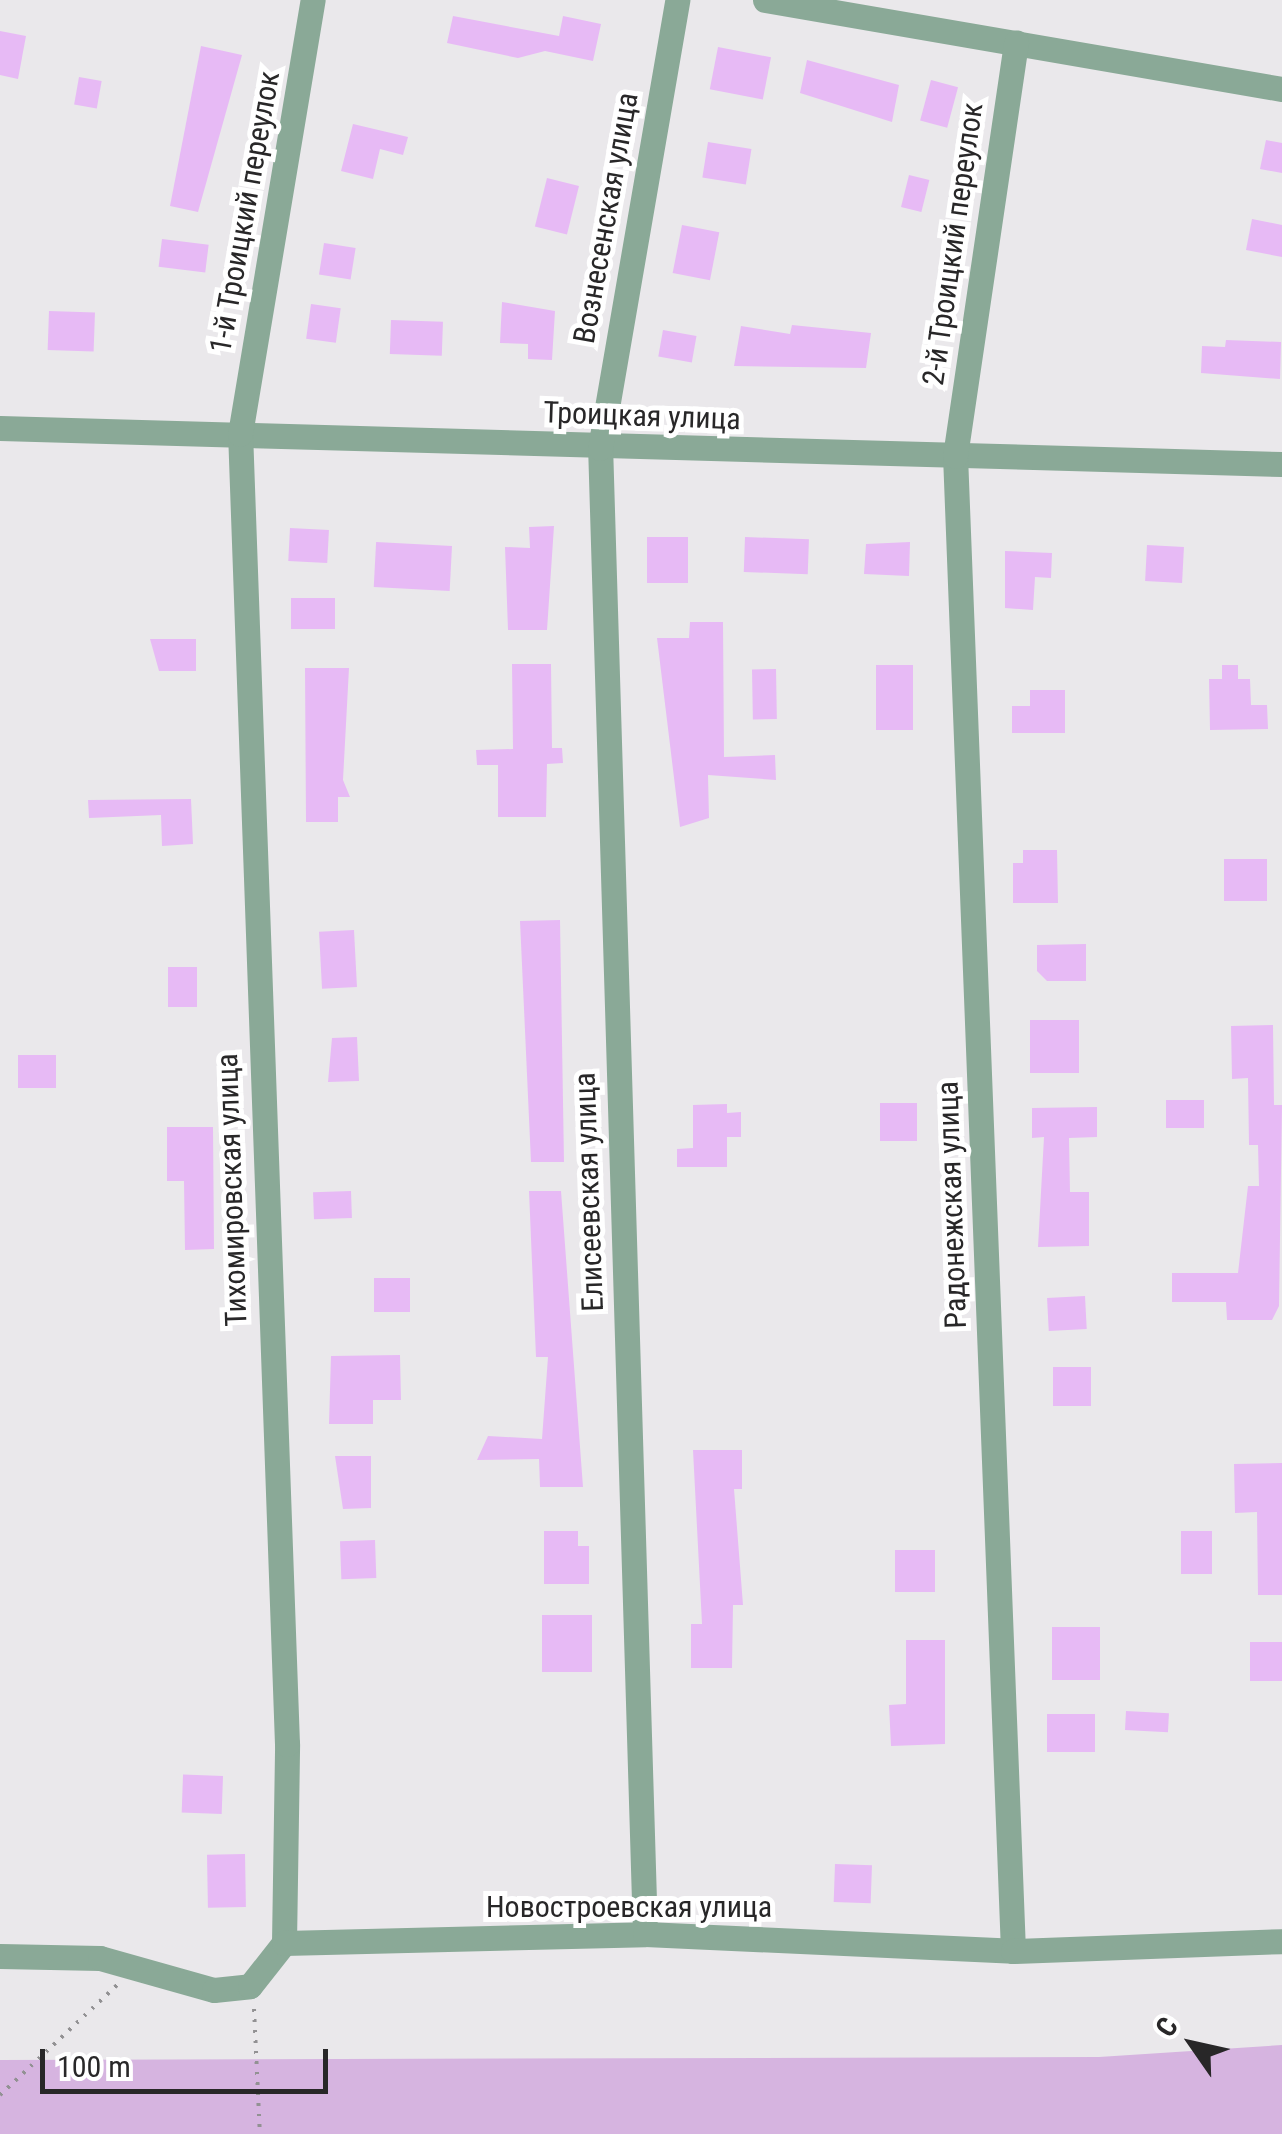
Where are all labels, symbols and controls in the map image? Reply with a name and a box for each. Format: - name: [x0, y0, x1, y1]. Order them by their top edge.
- street label: 1-й Троицкий переулок: [202, 68, 288, 356]
- street label: Вознесенская улица: [566, 90, 646, 346]
- street label: 2-й Троицкий переулок: [915, 100, 991, 388]
- street label: Троицкая улица: [543, 395, 741, 437]
- street label: Тихомировская улица: [209, 1053, 255, 1327]
- street label: Елисеевская улица: [567, 1072, 611, 1312]
- street label: Радонежская улица: [930, 1081, 974, 1329]
- street label: Новостроевская улица: [486, 1889, 772, 1925]
- north arrow: [1142, 1994, 1242, 2094]
- text: С: [1149, 2011, 1185, 2043]
- scale bar: [45, 2029, 332, 2091]
- text: 100 m: [57, 2049, 131, 2084]

